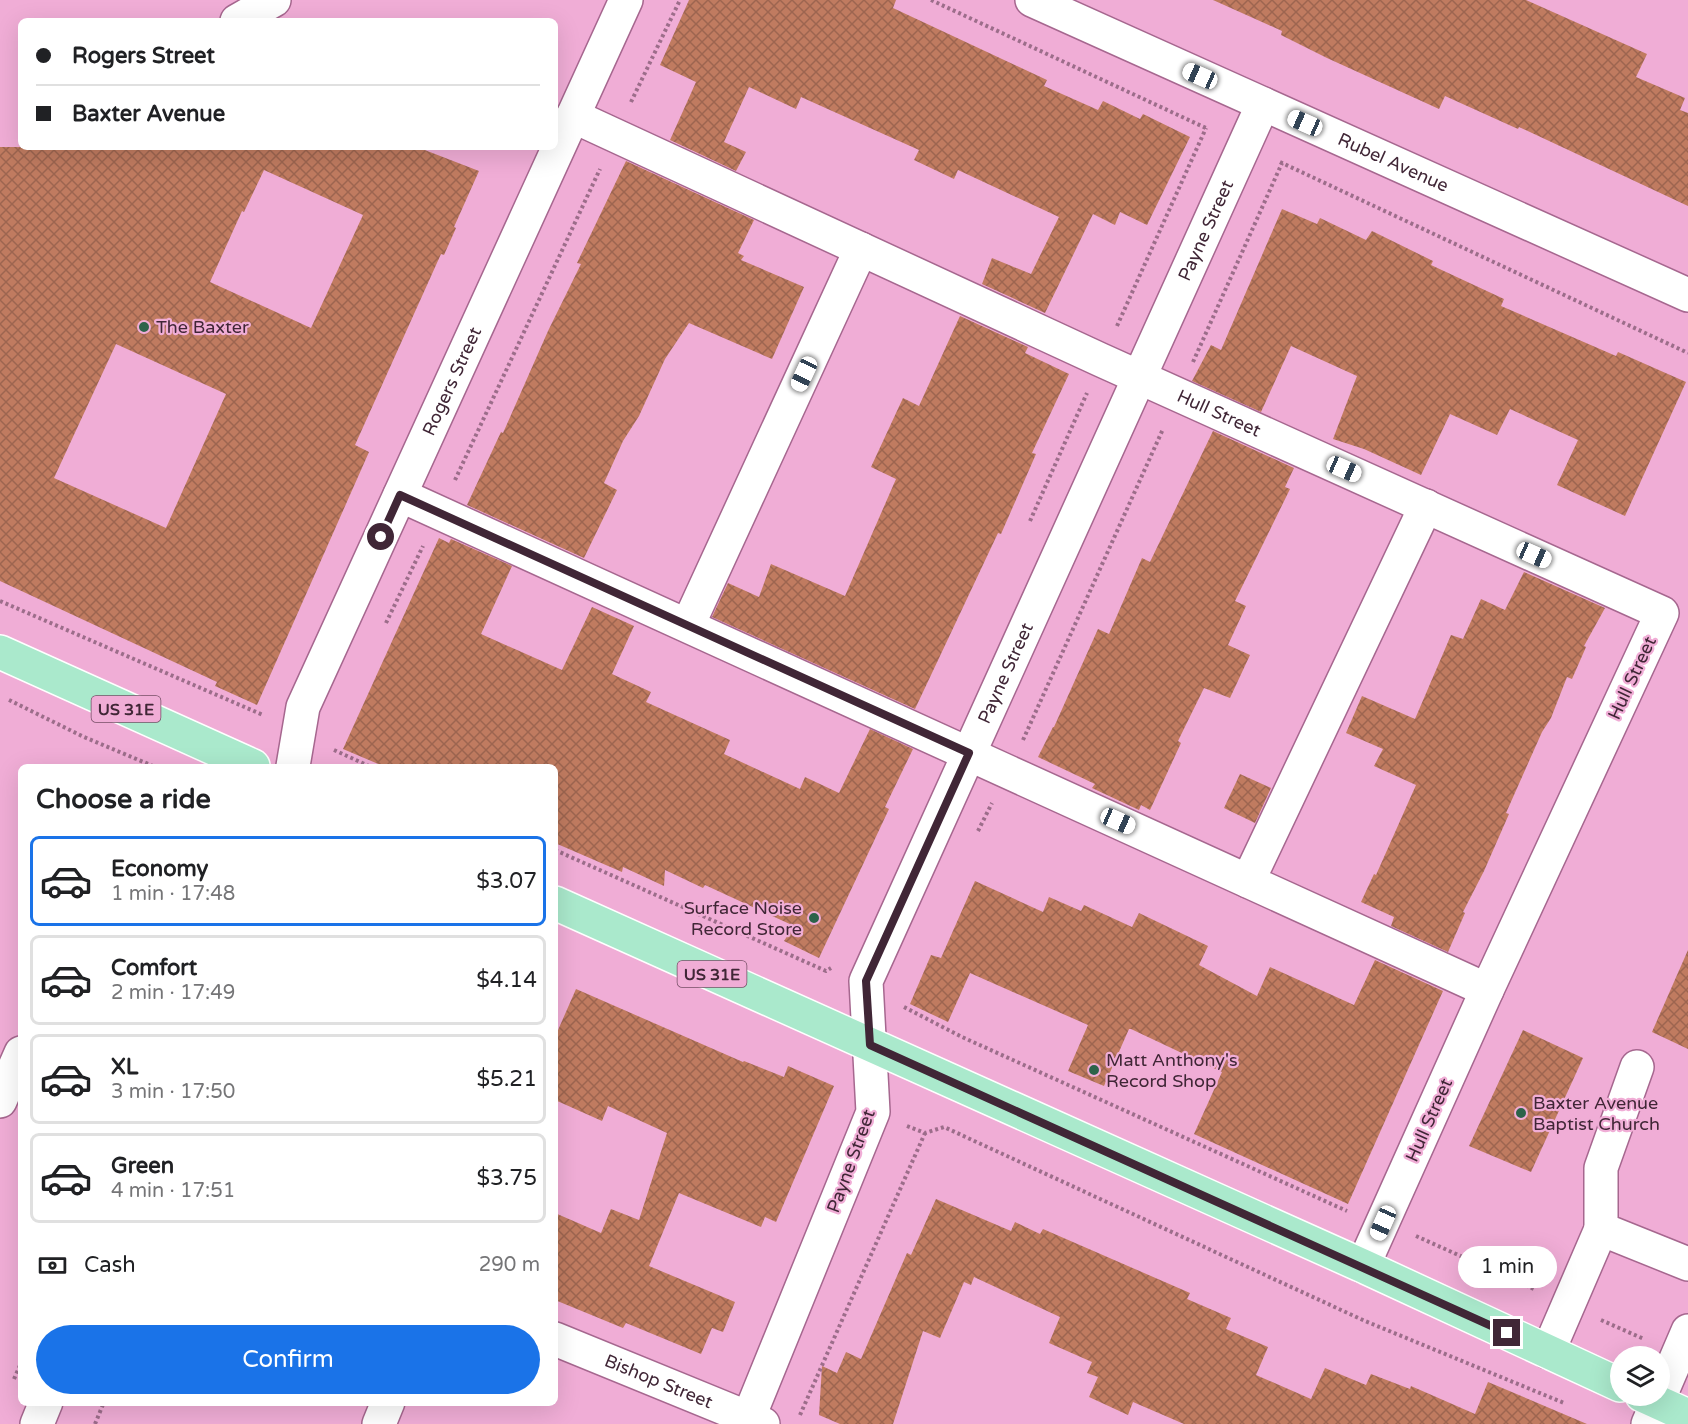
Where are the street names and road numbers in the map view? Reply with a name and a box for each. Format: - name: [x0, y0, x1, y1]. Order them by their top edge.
- street label: Rubel Avenue: [1334, 128, 1452, 197]
- street label: Payne Street: [1173, 176, 1238, 284]
- street label: Rogers Street: [417, 323, 486, 439]
- street label: Hull Street: [1174, 385, 1264, 442]
- street label: Payne Street: [973, 619, 1038, 727]
- street label: Hull Street: [1603, 633, 1661, 723]
- road number: US 31E: [92, 696, 160, 722]
- road number: US 31E: [678, 961, 746, 987]
- street label: Hull Street: [1401, 1075, 1457, 1165]
- street label: Payne Street: [822, 1106, 880, 1216]
- street label: Bishop Street: [601, 1349, 716, 1413]

